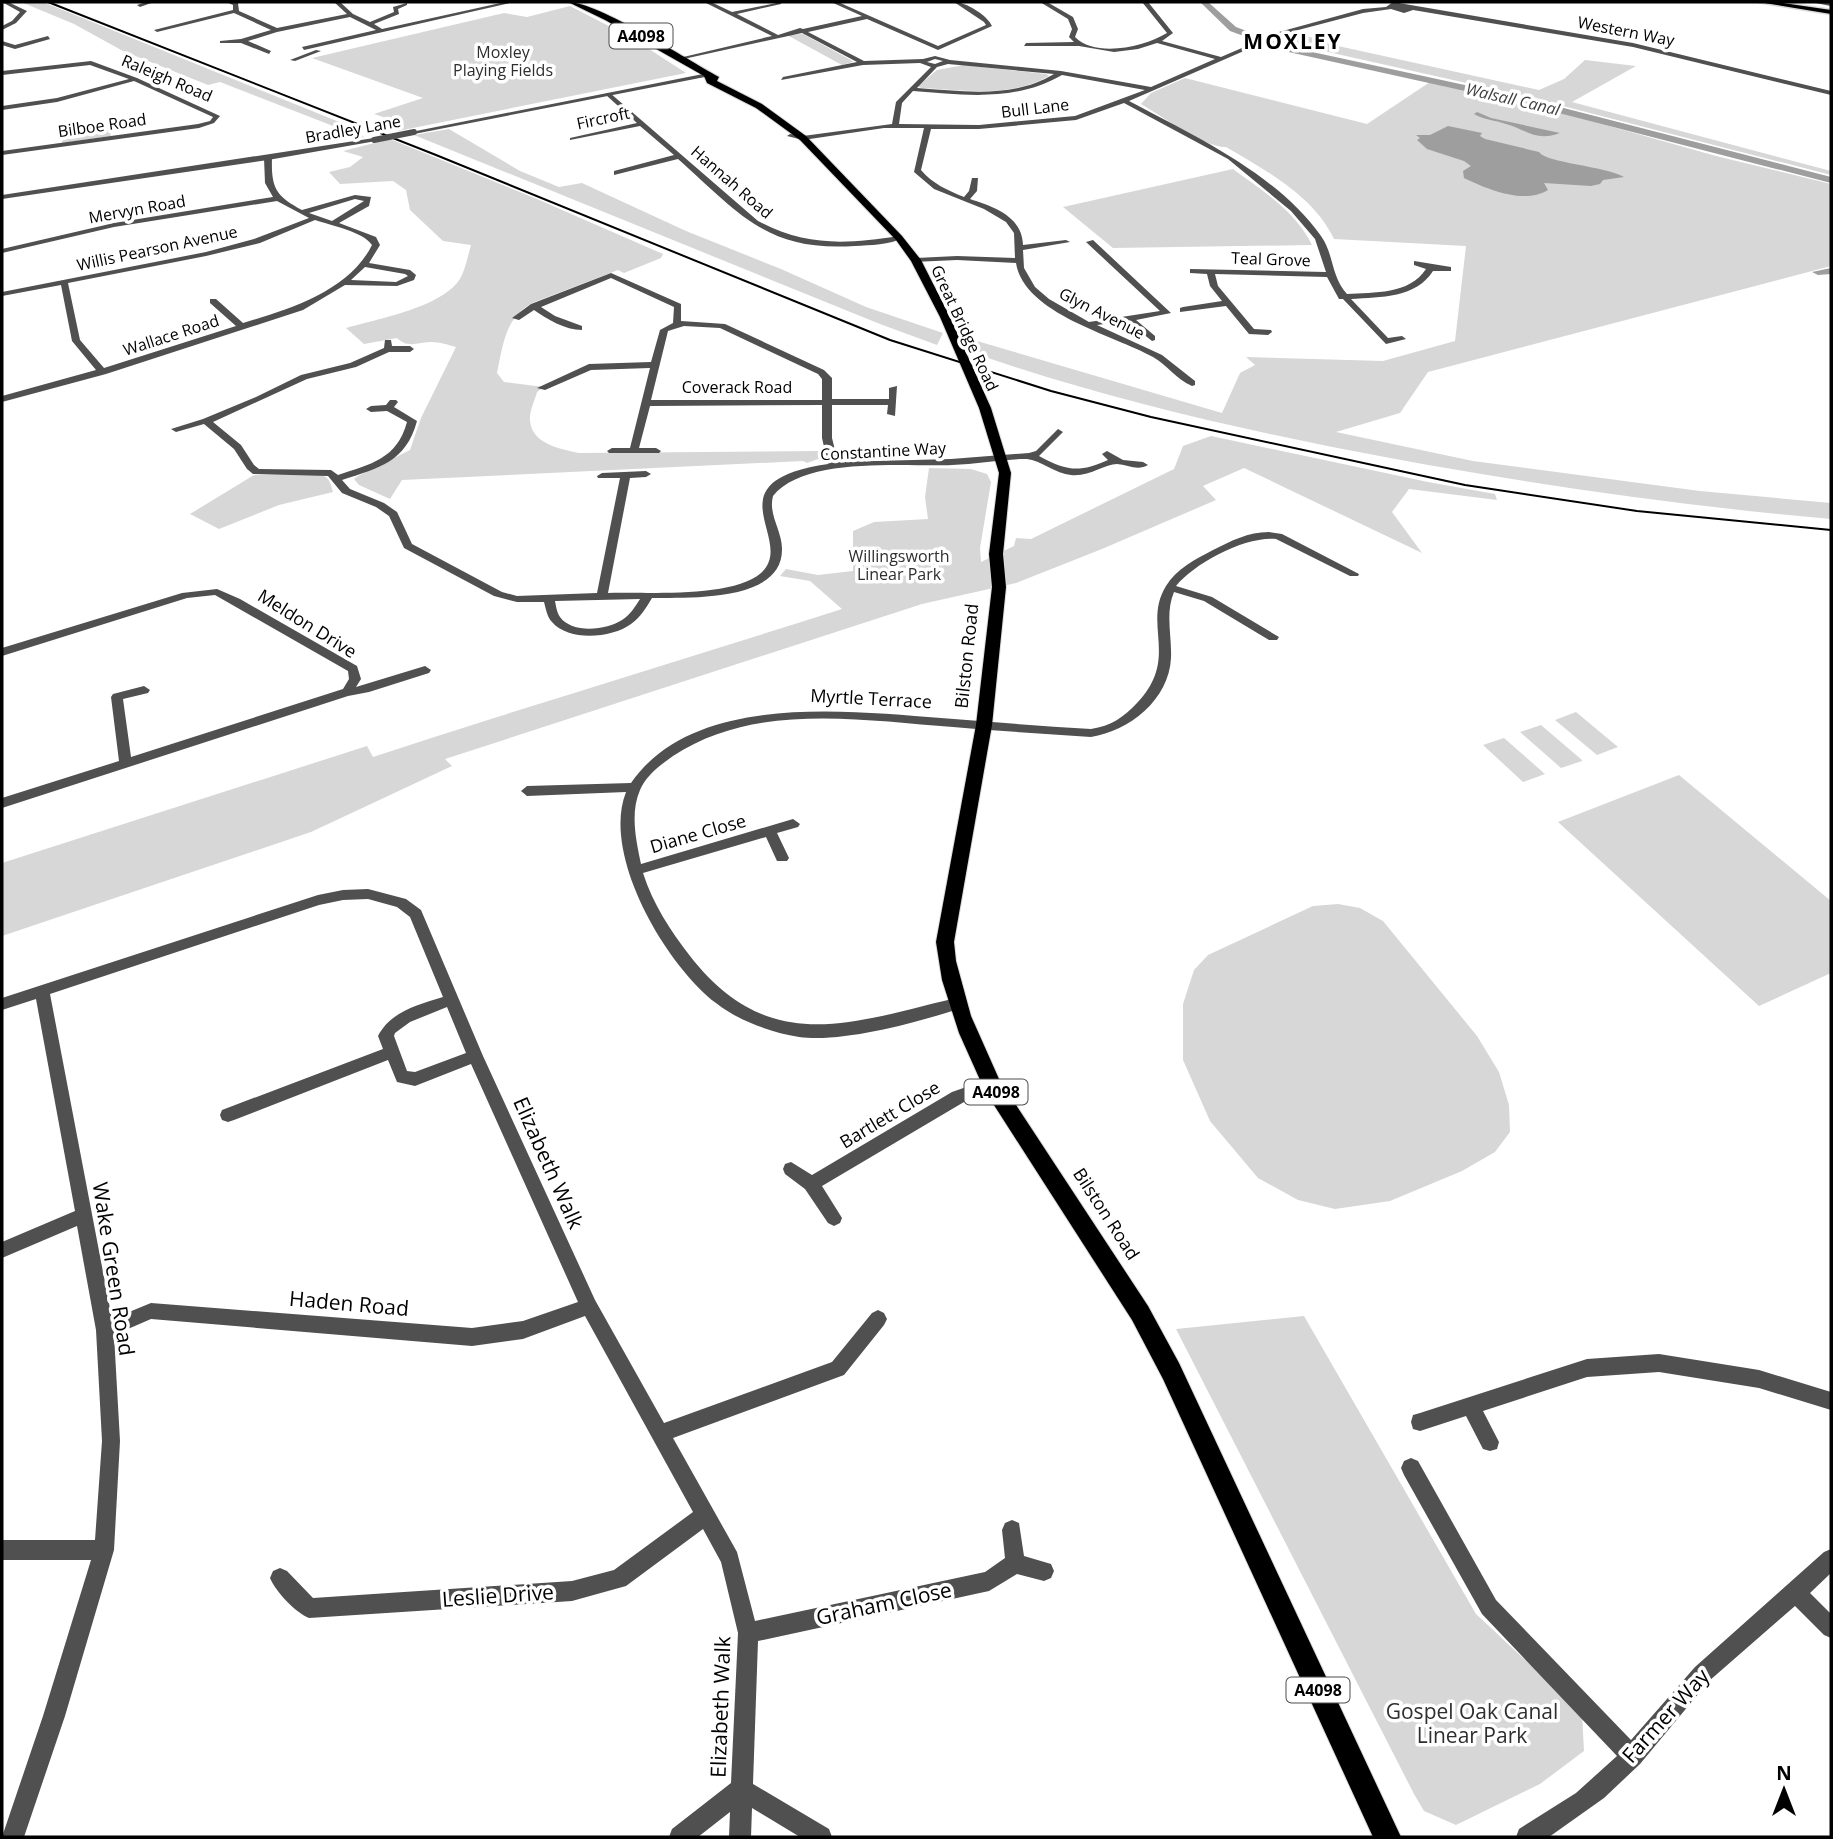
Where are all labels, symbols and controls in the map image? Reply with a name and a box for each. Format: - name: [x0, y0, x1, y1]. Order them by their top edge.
- street label: Western Way: [1576, 11, 1677, 51]
- road number: A4098: [610, 24, 672, 48]
- district label: MOXLEY: [1243, 27, 1343, 55]
- park label: Moxley Playing Fields: [453, 41, 553, 81]
- street label: Raleigh Road: [118, 49, 216, 107]
- water label: Walsall Canal: [1464, 78, 1563, 121]
- street label: Bull Lane: [1000, 93, 1070, 123]
- street label: Fircroft: [574, 102, 632, 134]
- street label: Bilboe Road: [56, 108, 148, 142]
- street label: Bradley Lane: [303, 110, 403, 148]
- street label: Hannah Road: [687, 140, 777, 224]
- street label: Mervyn Road: [87, 190, 187, 228]
- street label: Willis Pearson Avenue: [75, 220, 239, 276]
- street label: Teal Grove: [1231, 247, 1311, 271]
- street label: Great Bridge Road: [926, 261, 1004, 395]
- street label: Glyn Avenue: [1055, 282, 1149, 344]
- street label: Wallace Road: [120, 309, 222, 361]
- street label: Coverack Road: [682, 376, 792, 398]
- street label: Constantine Way: [820, 437, 947, 465]
- park label: Willingsworth Linear Park: [848, 545, 950, 585]
- street label: Meldon Drive: [253, 583, 362, 663]
- street label: Bilston Road: [949, 602, 983, 709]
- street label: Myrtle Terrace: [810, 683, 932, 713]
- street label: Diane Close: [647, 808, 749, 858]
- street label: Bartlett Close: [835, 1075, 944, 1154]
- road number: A4098: [964, 1080, 1028, 1104]
- street label: Elizabeth Walk: [507, 1092, 591, 1233]
- street label: Bilston Road: [1068, 1163, 1146, 1264]
- street label: Wake Green Road: [86, 1180, 142, 1358]
- street label: Haden Road: [288, 1284, 410, 1322]
- street label: Graham Close: [813, 1575, 954, 1631]
- street label: Leslie Drive: [441, 1577, 555, 1613]
- street label: Elizabeth Walk: [704, 1636, 736, 1778]
- street label: Farmer Way: [1615, 1662, 1715, 1769]
- road number: A4098: [1286, 1678, 1350, 1702]
- park label: Gospel Oak Canal Linear Park: [1386, 1697, 1558, 1749]
- north arrow: [1749, 1755, 1819, 1825]
- text: N: [1776, 1760, 1792, 1786]

